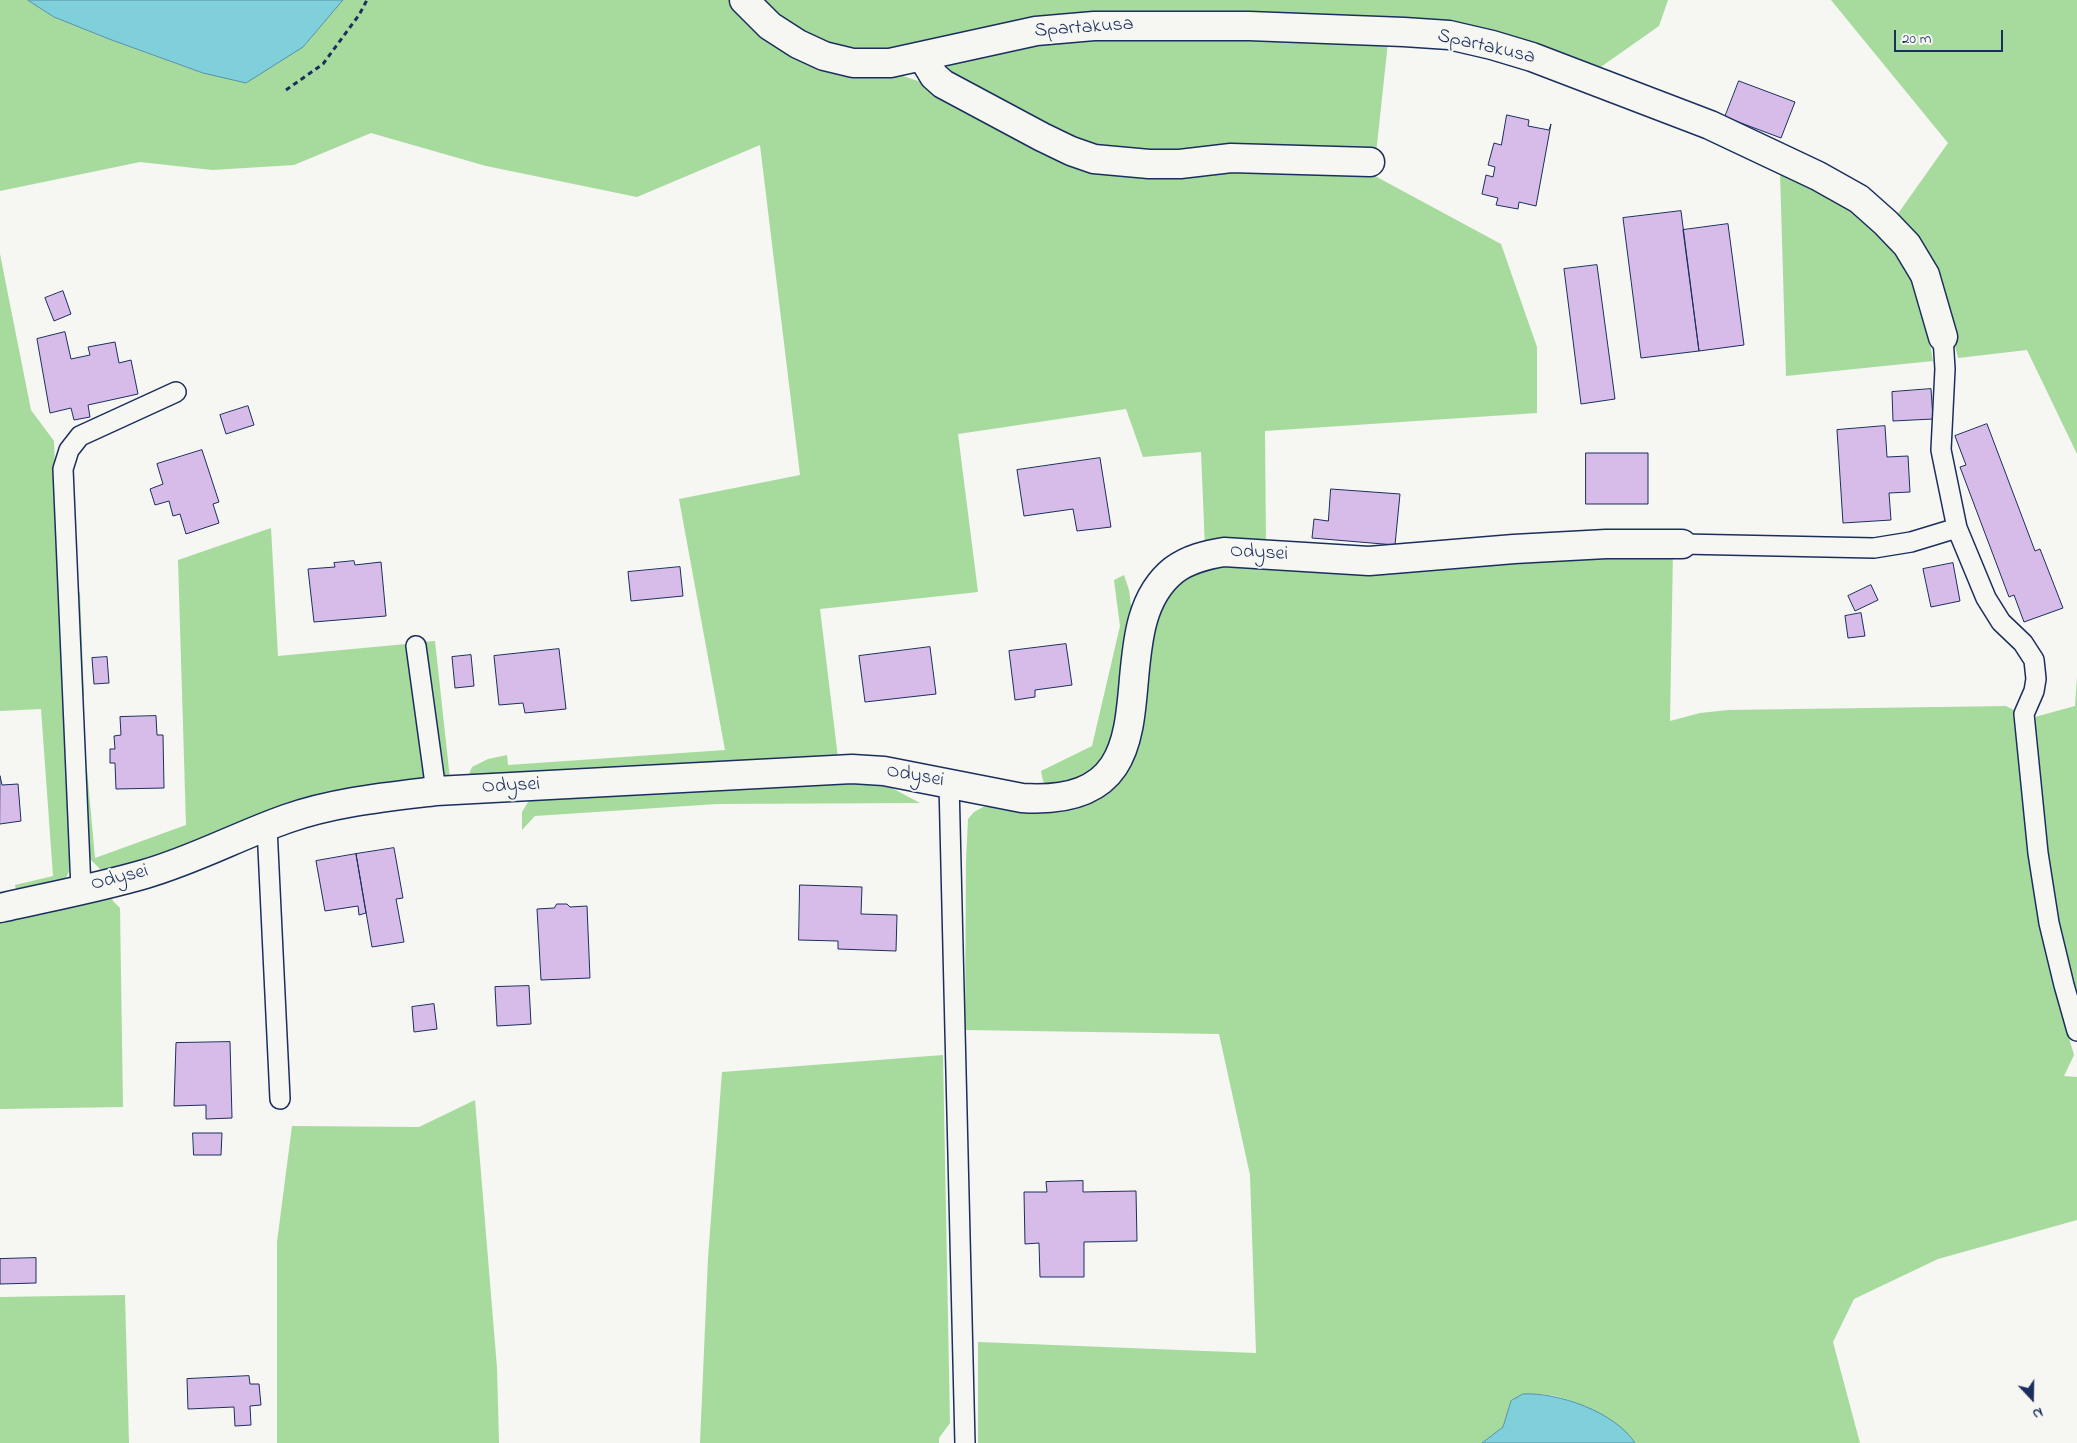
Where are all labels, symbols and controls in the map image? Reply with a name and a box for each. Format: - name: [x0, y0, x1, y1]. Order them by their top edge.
- street label: Spartakusa: [1034, 14, 1134, 44]
- scale bar: [1897, 20, 2006, 52]
- street label: Spartakusa: [1435, 25, 1537, 71]
- text: 20 m: [1902, 28, 1931, 50]
- street label: Odysei: [1229, 540, 1289, 568]
- street label: Odysei: [884, 760, 946, 794]
- street label: Odysei: [481, 773, 541, 801]
- street label: Odysei: [89, 860, 151, 898]
- north arrow: [2007, 1373, 2057, 1423]
- text: N: [2029, 1401, 2046, 1424]

